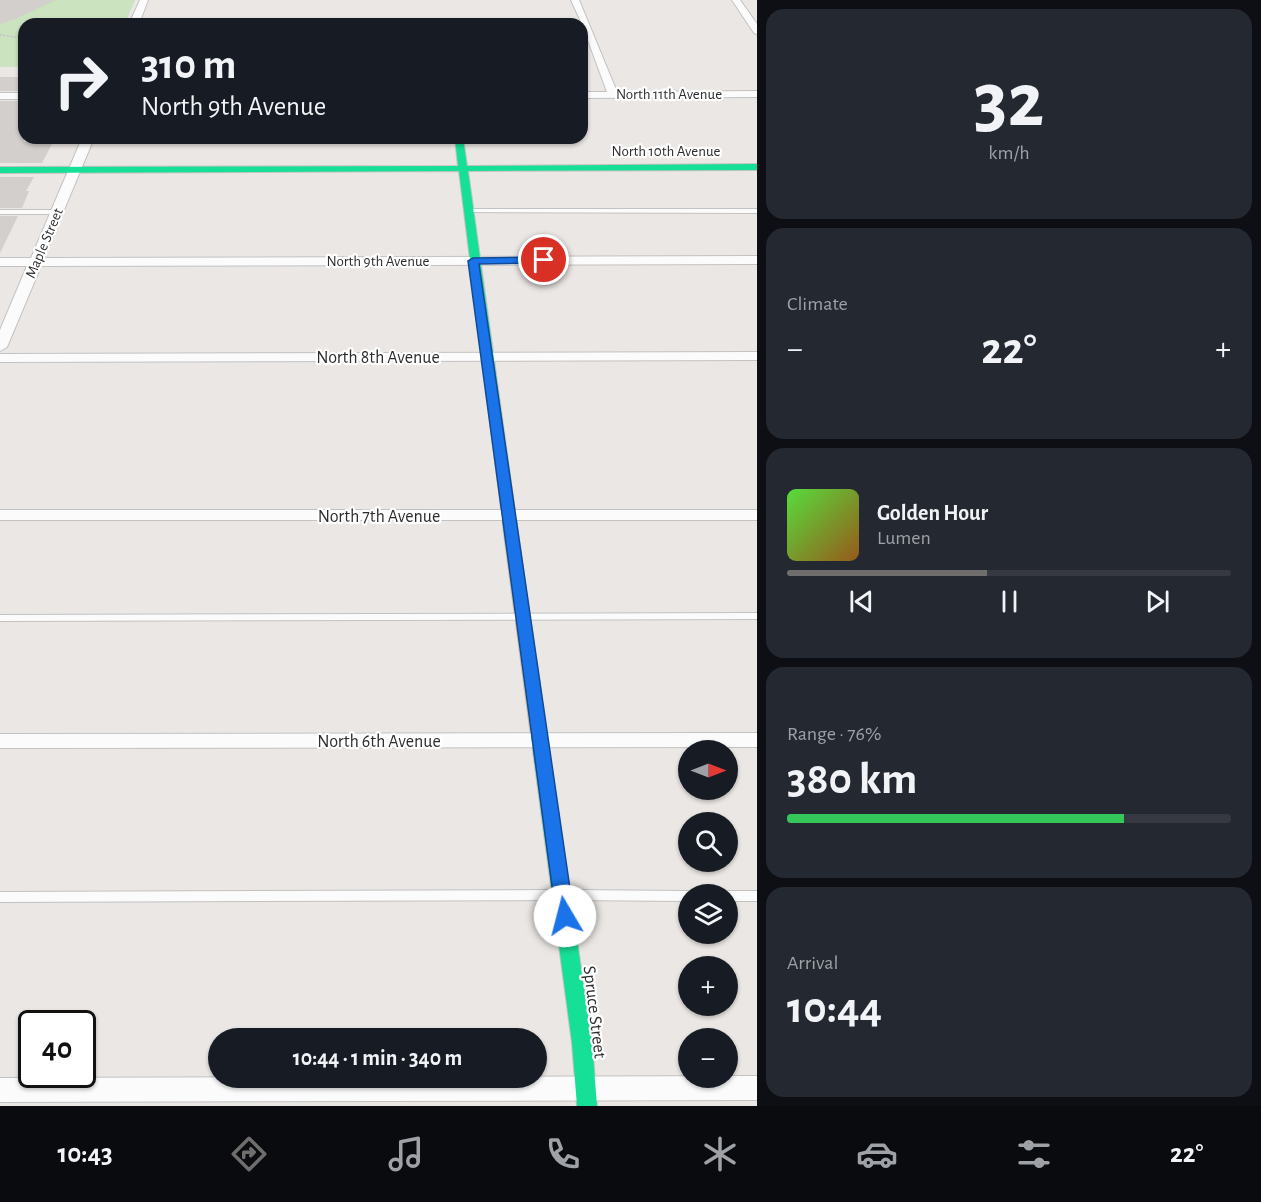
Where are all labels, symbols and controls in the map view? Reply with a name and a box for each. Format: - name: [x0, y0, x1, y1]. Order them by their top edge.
- icon: right: [42, 42, 120, 120]
- text: 310 m: [141, 44, 236, 86]
- text: 32: [974, 63, 1044, 141]
- street label: North 11th Avenue: [616, 87, 722, 102]
- text: North 9th Avenue: [141, 93, 326, 120]
- text: km/h: [988, 143, 1030, 163]
- street label: North 10th Avenue: [612, 144, 721, 159]
- street label: Maple Street: [23, 206, 66, 280]
- pin: [518, 234, 569, 285]
- icon: arrive: [527, 243, 560, 276]
- street label: North 9th Avenue: [327, 254, 430, 269]
- text: Climate: [787, 294, 848, 314]
- text: 22°: [981, 327, 1037, 372]
- text: −: [787, 333, 803, 366]
- text: +: [1215, 333, 1231, 366]
- street label: North 8th Avenue: [316, 349, 440, 367]
- text: Golden Hour: [877, 502, 988, 524]
- street label: North 7th Avenue: [318, 508, 440, 526]
- text: Lumen: [877, 528, 931, 548]
- icon: previous: [845, 585, 878, 618]
- icon: pause: [993, 585, 1026, 618]
- icon: next: [1141, 585, 1174, 618]
- text: Range · 76%: [787, 724, 881, 744]
- street label: North 6th Avenue: [317, 733, 441, 751]
- north arrow: [678, 740, 738, 800]
- map controls: [678, 740, 738, 1088]
- text: 380 km: [787, 757, 917, 802]
- button: search: [678, 812, 738, 872]
- position arrow: [533, 884, 597, 948]
- button: layers: [678, 884, 738, 944]
- text: Arrival: [787, 953, 838, 973]
- button: +: [678, 956, 738, 1016]
- street label: Spruce Street: [579, 965, 609, 1060]
- text: 10:44: [787, 986, 882, 1031]
- speed limit sign: 40: [18, 1010, 96, 1088]
- button: −: [678, 1028, 738, 1088]
- text: 10:44 · 1 min · 340 m: [293, 1047, 462, 1069]
- icon: directions: [228, 1133, 270, 1175]
- icon: music: [385, 1133, 427, 1175]
- icon: phone: [542, 1133, 584, 1175]
- icon: climate: [699, 1133, 741, 1175]
- icon: car: [856, 1133, 898, 1175]
- icon: filters: [1013, 1133, 1055, 1175]
- text: 10:43: [58, 1140, 113, 1167]
- text: 22°: [1170, 1140, 1203, 1167]

